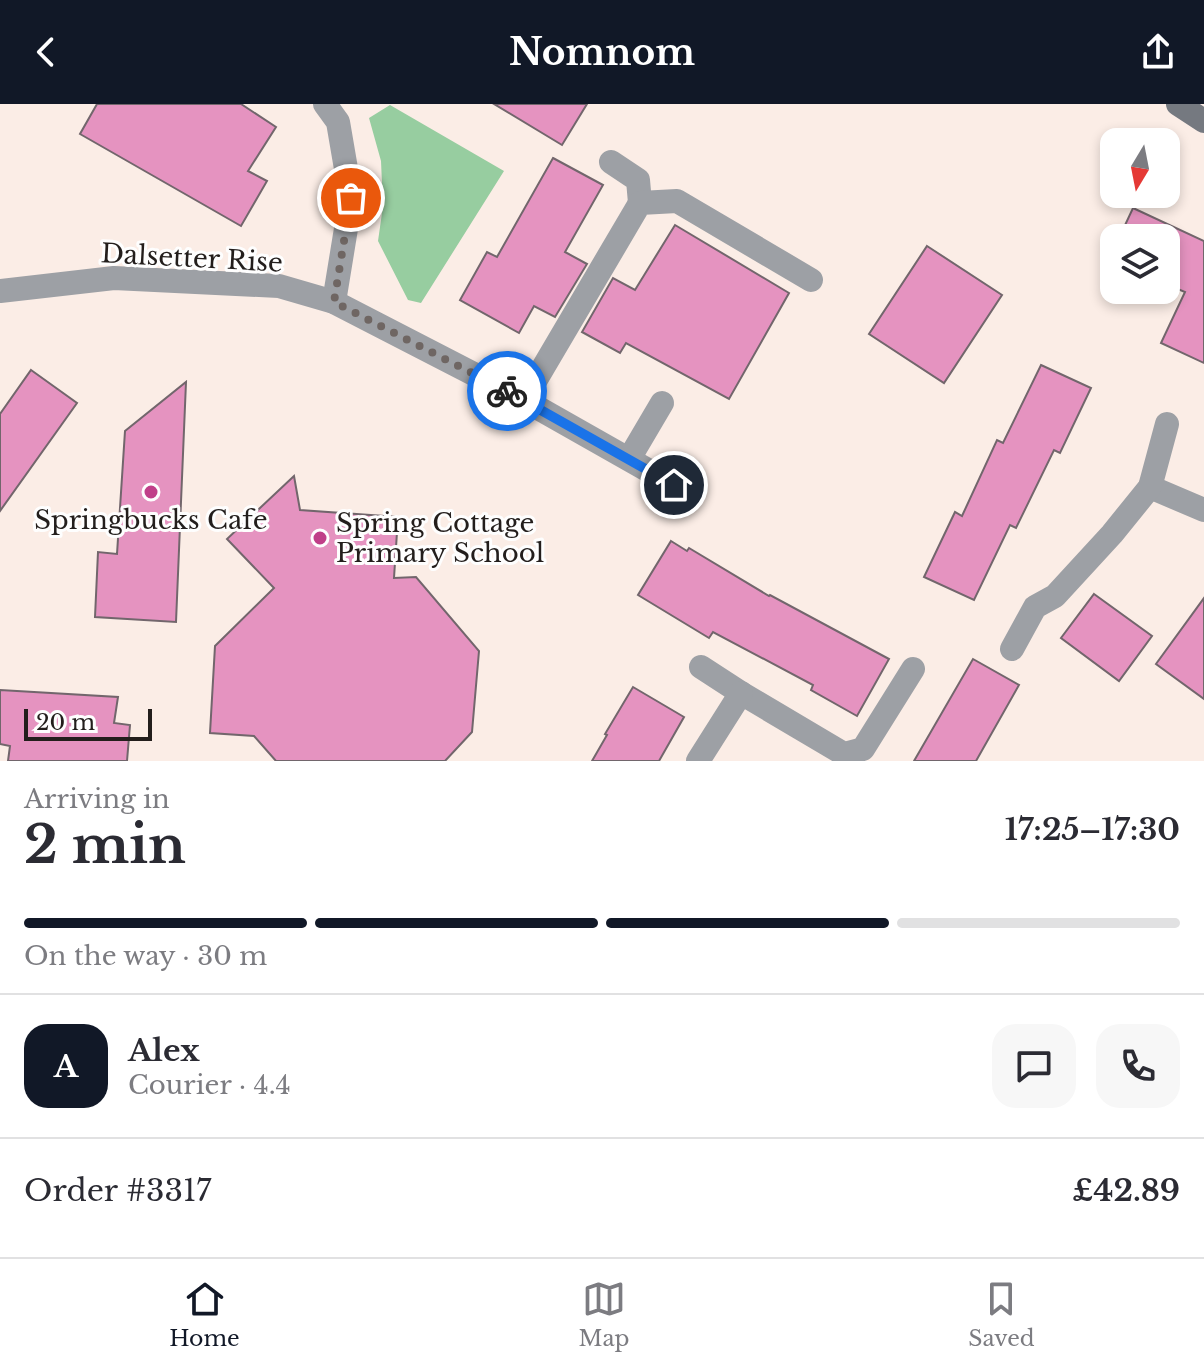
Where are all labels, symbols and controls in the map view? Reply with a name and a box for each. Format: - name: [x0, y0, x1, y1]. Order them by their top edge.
- icon: back: [24, 30, 68, 74]
- text: Nomnom: [509, 30, 695, 75]
- icon: share: [1136, 30, 1180, 74]
- north arrow: [1100, 128, 1180, 208]
- map controls: [1100, 128, 1180, 304]
- pin: [317, 164, 385, 232]
- icon: bag: [329, 176, 373, 220]
- button: layers: [1100, 224, 1180, 304]
- street label: Dalsetter Rise: [100, 237, 284, 279]
- courier: [467, 351, 547, 431]
- icon: bike: [485, 369, 529, 413]
- pin: [640, 451, 708, 519]
- icon: home: [652, 463, 696, 507]
- marker: Springbucks Cafe: [142, 483, 160, 501]
- place label: Springbucks Cafe: [34, 504, 268, 536]
- place label: Spring Cottage Primary School: [336, 507, 544, 569]
- marker: Spring Cottage Primary School: [311, 529, 329, 547]
- scale bar: [24, 705, 152, 741]
- text: 20 m: [36, 709, 95, 736]
- text: Arriving in: [24, 783, 170, 815]
- text: 17:25–17:30: [1005, 811, 1180, 848]
- text: 2 min: [24, 813, 186, 877]
- text: On the way · 30 m: [24, 940, 267, 972]
- button: chat: [992, 1024, 1076, 1108]
- button: phone: [1096, 1024, 1180, 1108]
- text: Alex: [128, 1032, 200, 1069]
- text: A: [54, 1048, 78, 1085]
- text: Courier · 4.4: [128, 1069, 291, 1101]
- text: Order #3317: [24, 1172, 211, 1209]
- text: £42.89: [1072, 1172, 1180, 1209]
- tab: Home: [169, 1277, 240, 1352]
- tab: Map: [578, 1277, 630, 1352]
- tab: Saved: [968, 1277, 1035, 1352]

